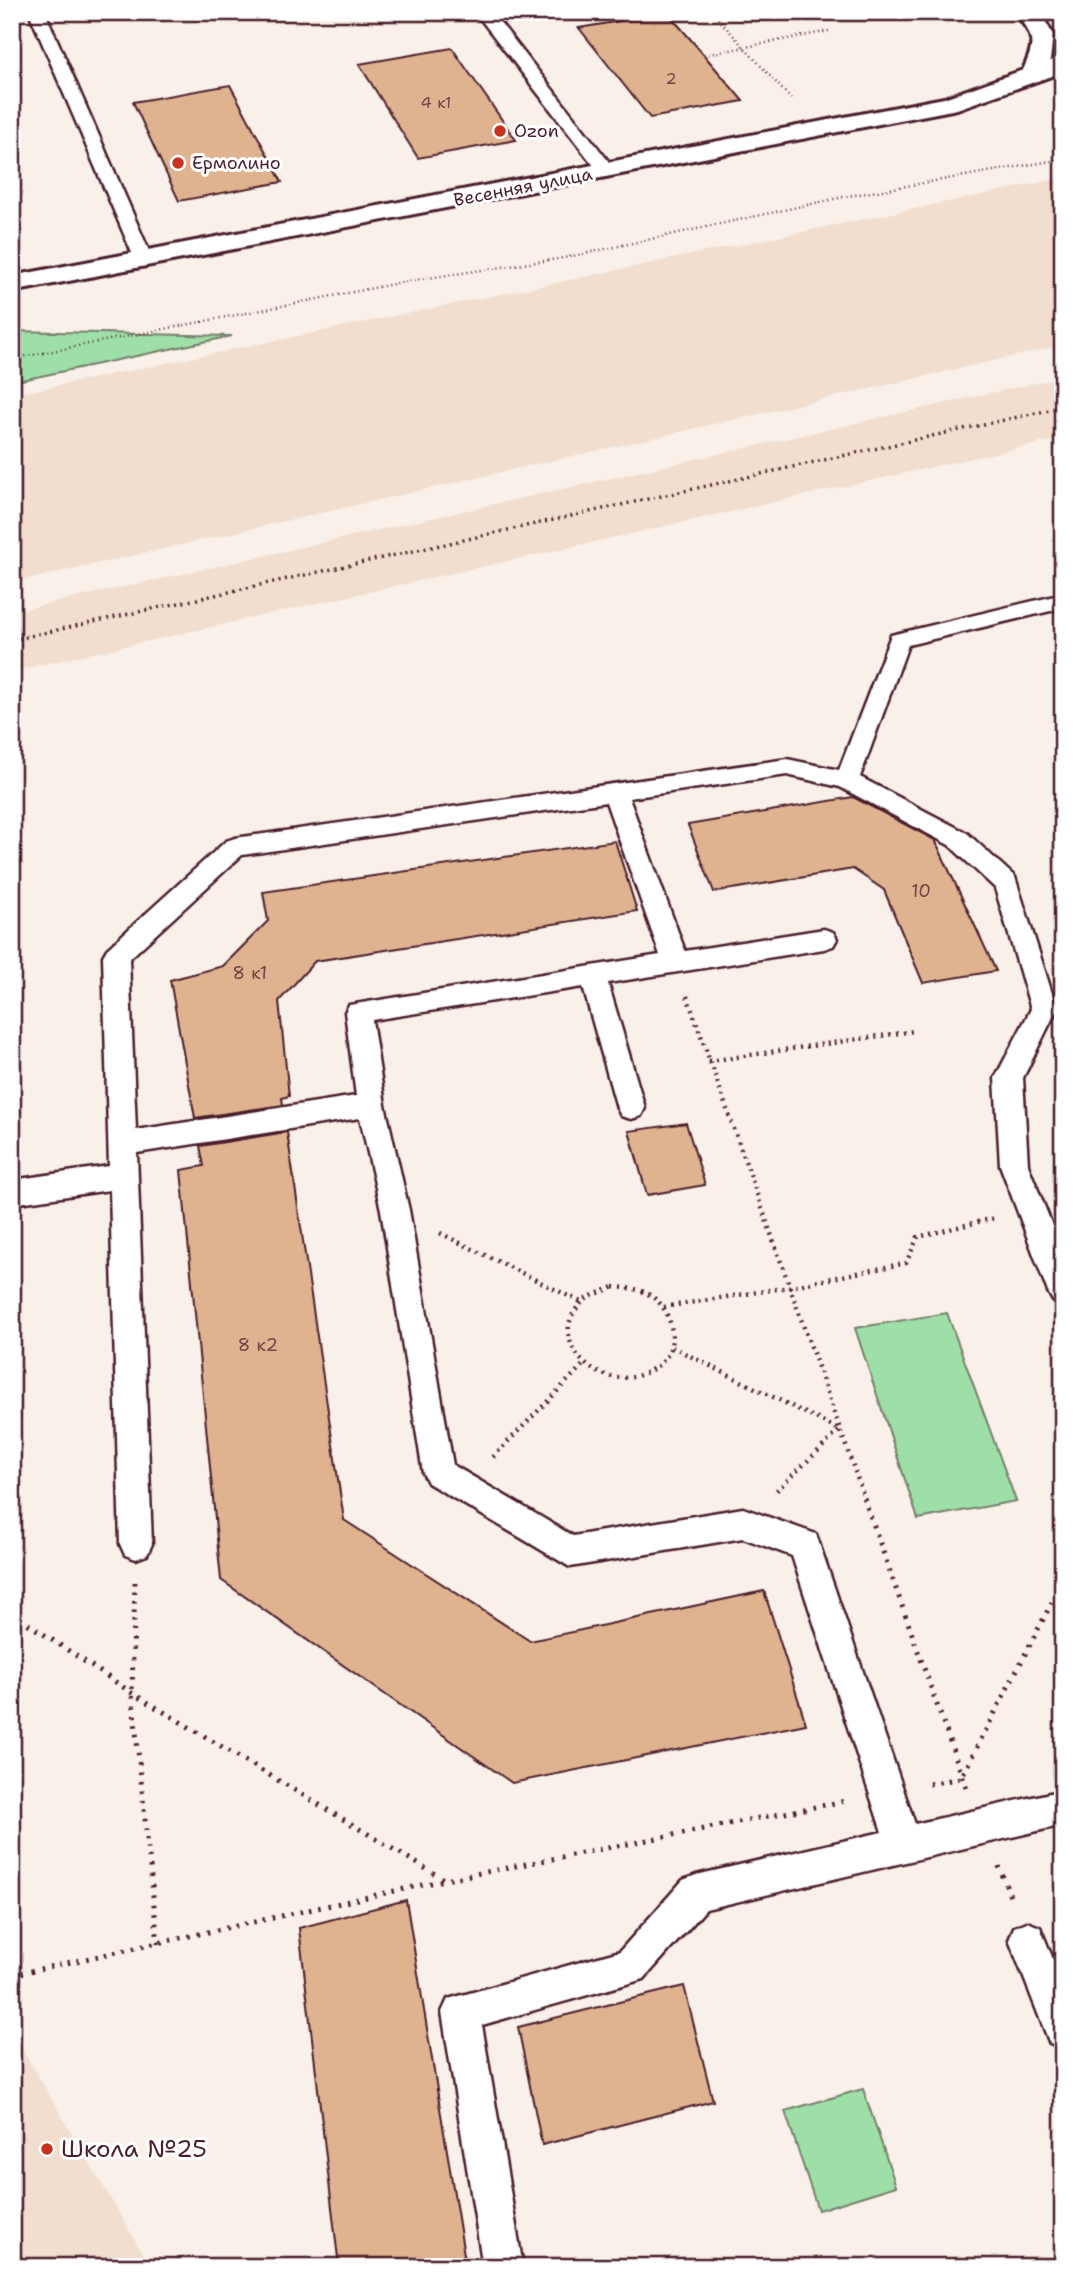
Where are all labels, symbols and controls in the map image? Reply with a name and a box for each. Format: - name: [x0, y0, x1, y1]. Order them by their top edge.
- house number: 2: [665, 68, 677, 89]
- house number: 4 к1: [421, 92, 451, 113]
- place label: Ozon: [514, 119, 559, 143]
- marker: Ozon: [492, 123, 508, 139]
- place label: Ермолино: [192, 151, 281, 175]
- marker: Ермолино: [170, 155, 186, 171]
- street label: Весенняя улица: [452, 162, 594, 212]
- house number: 10: [911, 879, 931, 903]
- house number: 8 к1: [233, 961, 267, 985]
- house number: 8 к2: [238, 1333, 278, 1357]
- place label: Школа №25: [61, 2133, 207, 2165]
- marker: Школа №25: [39, 2141, 55, 2157]

